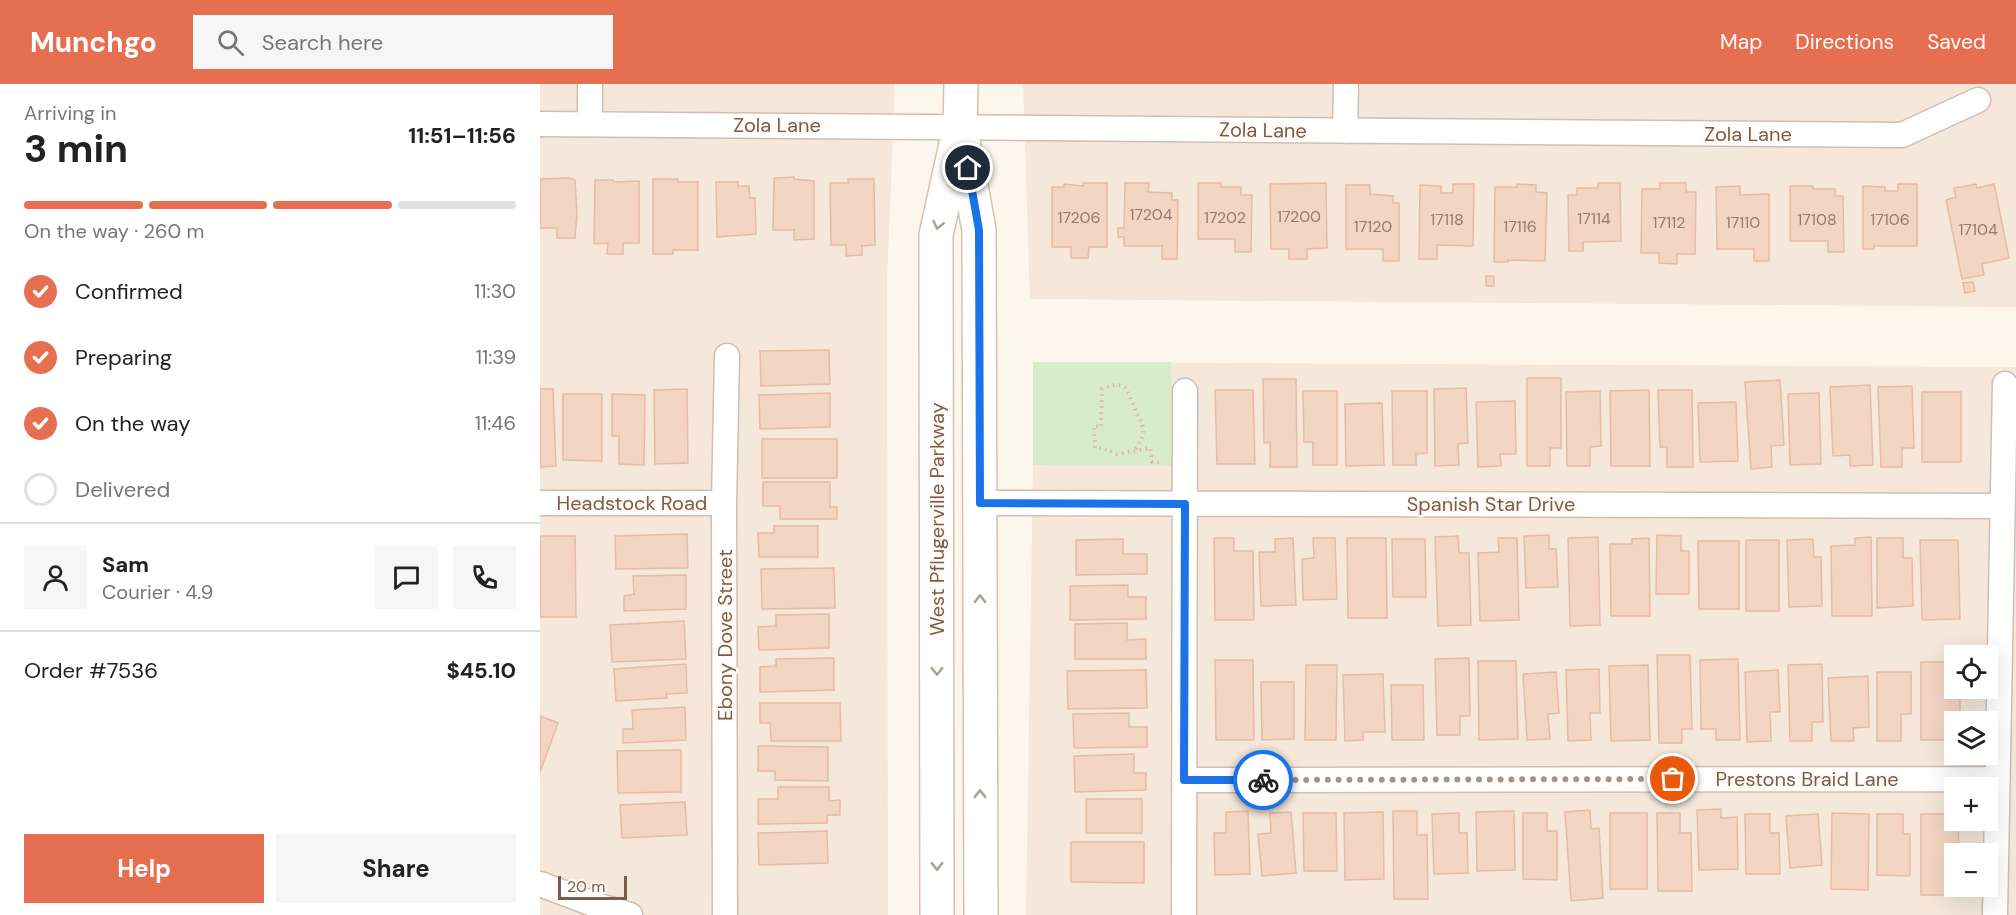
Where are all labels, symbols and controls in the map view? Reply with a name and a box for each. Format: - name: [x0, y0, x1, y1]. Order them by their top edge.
- search box: [193, 15, 613, 69]
- text: Munchgo: [30, 24, 157, 61]
- icon: search: [214, 26, 247, 59]
- text: Search here: [262, 28, 383, 57]
- text: Map: [1720, 28, 1762, 56]
- text: Directions: [1795, 28, 1894, 56]
- text: Saved: [1927, 28, 1986, 56]
- text: Arriving in: [24, 100, 116, 126]
- street label: Zola Lane: [733, 112, 821, 138]
- street label: Zola Lane: [1219, 116, 1307, 144]
- text: 11:51–11:56: [408, 121, 516, 150]
- street label: Zola Lane: [1704, 121, 1792, 147]
- text: 3 min: [24, 123, 128, 174]
- pin: [942, 142, 993, 193]
- icon: home: [951, 151, 984, 184]
- house number: 17204: [1130, 204, 1173, 225]
- house number: 17200: [1277, 206, 1321, 227]
- house number: 17206: [1057, 207, 1101, 228]
- house number: 17202: [1204, 207, 1246, 228]
- house number: 17114: [1577, 208, 1611, 229]
- house number: 17118: [1430, 209, 1464, 230]
- house number: 17108: [1797, 209, 1837, 230]
- house number: 17106: [1870, 209, 1910, 230]
- house number: 17112: [1653, 212, 1685, 233]
- house number: 17110: [1726, 212, 1760, 233]
- house number: 17120: [1354, 216, 1392, 237]
- house number: 17116: [1503, 216, 1537, 237]
- text: On the way · 260 m: [24, 218, 204, 244]
- one-way arrow: [933, 219, 946, 229]
- house number: 17104: [1958, 219, 1998, 240]
- icon: check: [24, 275, 57, 308]
- text: Confirmed: [75, 277, 183, 306]
- text: 11:30: [474, 278, 516, 304]
- icon: check: [24, 341, 57, 374]
- text: Preparing: [75, 343, 172, 372]
- text: 11:39: [476, 344, 516, 370]
- street label: West Pflugerville Parkway: [924, 402, 950, 636]
- icon: check: [24, 407, 57, 440]
- text: On the way: [75, 409, 190, 438]
- text: 11:46: [475, 410, 516, 436]
- text: Delivered: [75, 475, 170, 504]
- street label: Headstock Road: [557, 490, 707, 516]
- street label: Spanish Star Drive: [1407, 491, 1575, 517]
- button: person: [24, 546, 87, 609]
- button: chat: [375, 546, 438, 609]
- button: phone: [453, 546, 516, 609]
- street label: Ebony Dove Street: [712, 549, 738, 721]
- text: Sam: [102, 550, 149, 579]
- text: Courier · 4.9: [102, 579, 213, 605]
- one-way arrow: [974, 594, 986, 603]
- map controls: [1944, 645, 1998, 897]
- button: locate: [1944, 645, 1998, 699]
- text: Order #7536: [24, 656, 158, 685]
- text: $45.10: [446, 656, 516, 685]
- one-way arrow: [931, 667, 943, 676]
- button: layers: [1944, 711, 1998, 765]
- courier: [1233, 750, 1293, 810]
- pin: [1647, 753, 1698, 804]
- icon: bag: [1656, 762, 1689, 795]
- icon: bike: [1247, 764, 1280, 797]
- street label: Prestons Braid Lane: [1715, 766, 1899, 792]
- button: +: [1944, 777, 1998, 831]
- one-way arrow: [974, 789, 986, 798]
- button: Help: [24, 834, 264, 903]
- button: Share: [276, 834, 516, 903]
- button: −: [1944, 843, 1998, 897]
- one-way arrow: [931, 862, 943, 871]
- scale bar: [558, 873, 627, 900]
- text: 20 m: [567, 876, 606, 897]

